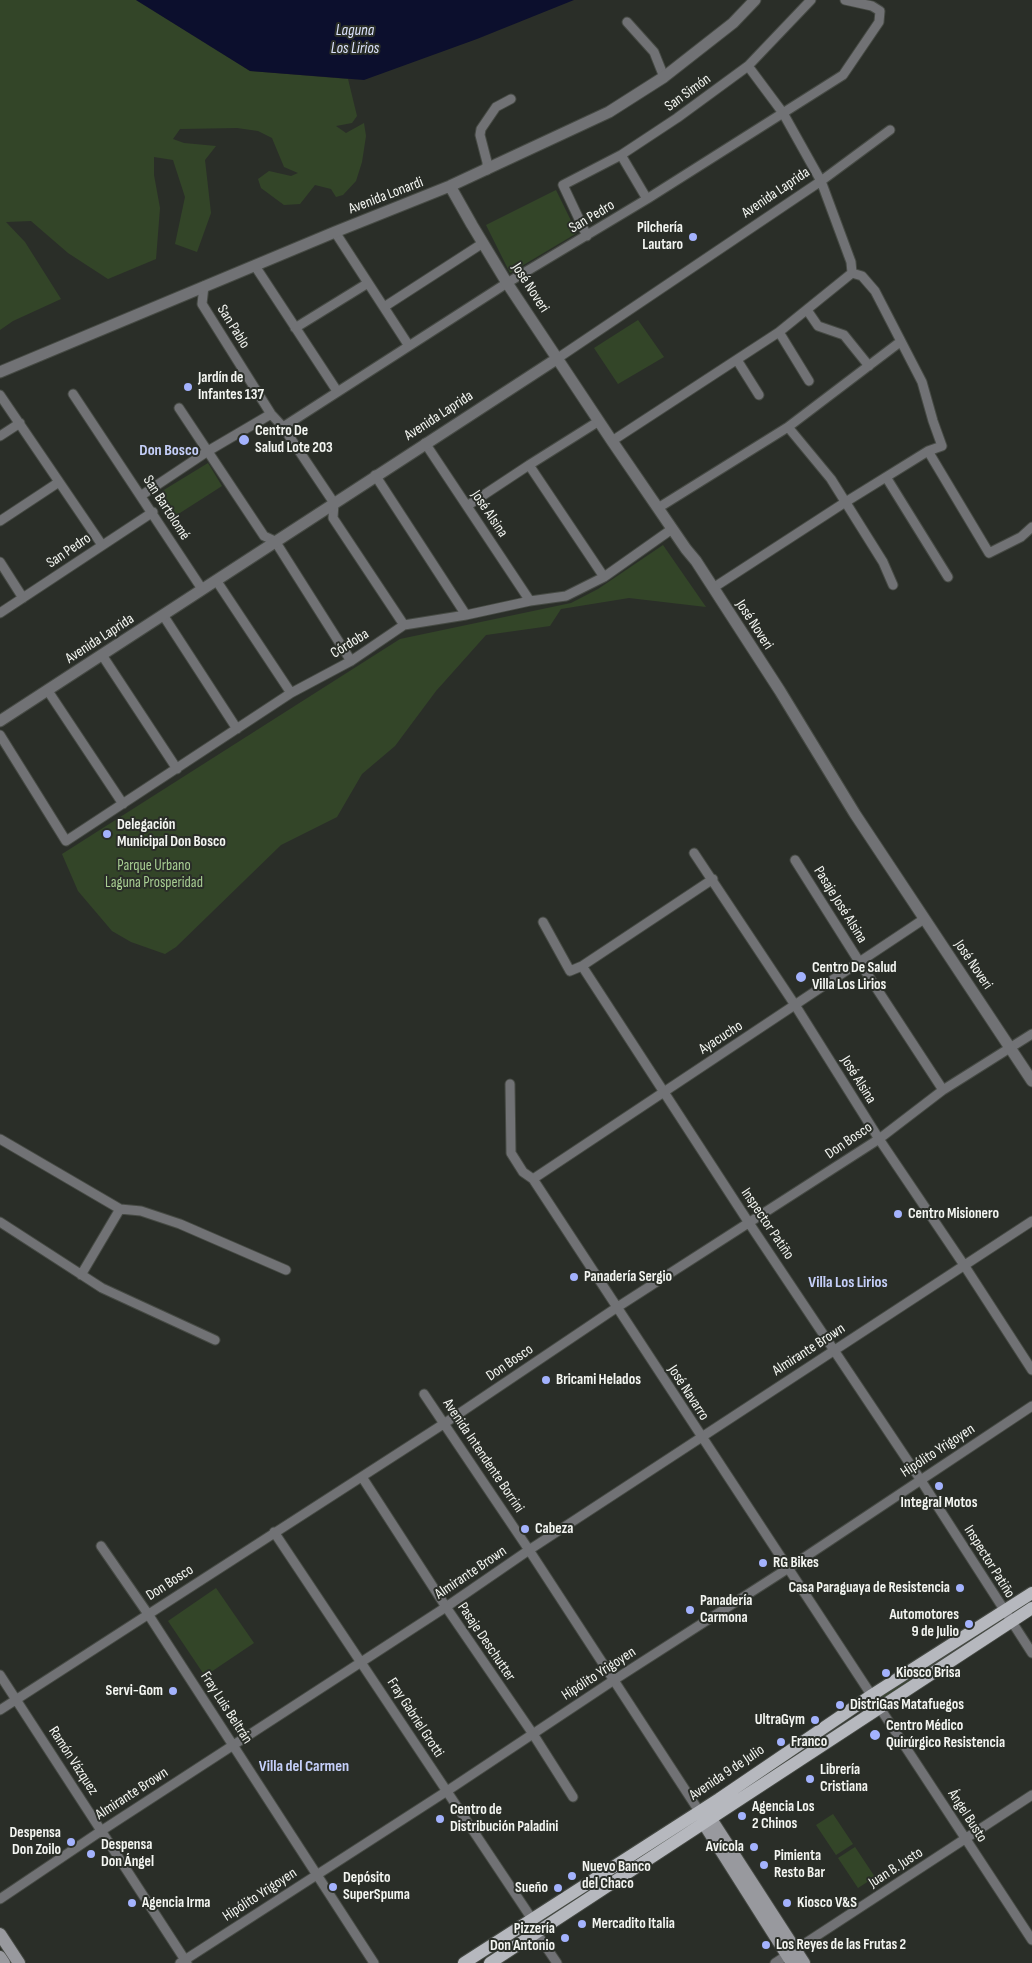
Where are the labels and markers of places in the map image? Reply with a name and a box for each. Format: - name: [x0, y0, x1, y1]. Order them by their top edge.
- place label: Pilchería Lautaro: [637, 219, 683, 254]
- marker: Pilchería Lautaro: [687, 231, 699, 243]
- place label: Jardín de Infantes 137: [198, 369, 264, 404]
- marker: Jardín de Infantes 137: [182, 381, 194, 393]
- place label: Centro De Salud Lote 203: [255, 422, 333, 457]
- marker: Centro De Salud Lote 203: [237, 433, 251, 447]
- place label: Delegación Municipal Don Bosco: [117, 816, 226, 851]
- marker: Delegación Municipal Don Bosco: [101, 828, 113, 840]
- place label: Centro De Salud Villa Los Lirios: [812, 959, 897, 994]
- marker: Centro De Salud Villa Los Lirios: [794, 970, 808, 984]
- place label: Centro Misionero: [908, 1205, 999, 1223]
- marker: Centro Misionero: [892, 1208, 904, 1220]
- place label: Panadería Sergio: [584, 1268, 672, 1286]
- marker: Panadería Sergio: [568, 1271, 580, 1283]
- place label: Bricami Helados: [556, 1371, 641, 1389]
- marker: Bricami Helados: [540, 1374, 552, 1386]
- marker: Integral Motos: [933, 1480, 945, 1492]
- place label: Integral Motos: [901, 1494, 977, 1512]
- place label: Cabeza: [535, 1520, 574, 1538]
- marker: Cabeza: [519, 1523, 531, 1535]
- place label: RG Bikes: [773, 1554, 819, 1572]
- marker: RG Bikes: [757, 1557, 769, 1569]
- place label: Casa Paraguaya de Resistencia: [788, 1579, 950, 1597]
- marker: Casa Paraguaya de Resistencia: [954, 1582, 966, 1594]
- place label: Panadería Carmona: [700, 1592, 752, 1627]
- marker: Panadería Carmona: [684, 1604, 696, 1616]
- place label: Automotores 9 de Julio: [889, 1606, 959, 1641]
- marker: Automotores 9 de Julio: [963, 1618, 975, 1630]
- place label: Kiosco Brisa: [896, 1664, 961, 1682]
- marker: Kiosco Brisa: [880, 1667, 892, 1679]
- place label: Servi-Gom: [106, 1682, 163, 1700]
- marker: Servi-Gom: [167, 1685, 179, 1697]
- place label: DistriGas Matafuegos: [850, 1696, 964, 1714]
- marker: DistriGas Matafuegos: [834, 1699, 846, 1711]
- place label: UltraGym: [755, 1711, 805, 1729]
- marker: UltraGym: [809, 1714, 821, 1726]
- place label: Centro Médico Quirúrgico Resistencia: [886, 1717, 1005, 1752]
- marker: Centro Médico Quirúrgico Resistencia: [868, 1728, 882, 1742]
- place label: Franco: [791, 1733, 827, 1751]
- marker: Franco: [775, 1736, 787, 1748]
- place label: Librería Cristiana: [820, 1761, 868, 1796]
- marker: Librería Cristiana: [804, 1773, 816, 1785]
- place label: Agencia Los 2 Chinos: [752, 1798, 815, 1833]
- place label: Centro de Distribución Paladini: [450, 1801, 558, 1836]
- marker: Agencia Los 2 Chinos: [736, 1810, 748, 1822]
- marker: Centro de Distribución Paladini: [434, 1813, 446, 1825]
- place label: Despensa Don Zoilo: [10, 1824, 61, 1859]
- marker: Despensa Don Zoilo: [65, 1836, 77, 1848]
- place label: Despensa Don Ángel: [101, 1836, 154, 1871]
- place label: Avícola: [706, 1838, 744, 1856]
- marker: Avícola: [748, 1841, 760, 1853]
- place label: Pimienta Resto Bar: [774, 1847, 825, 1882]
- marker: Despensa Don Ángel: [85, 1848, 97, 1860]
- place label: Nuevo Banco del Chaco: [582, 1858, 651, 1893]
- marker: Pimienta Resto Bar: [758, 1859, 770, 1871]
- place label: Depósito SuperSpuma: [343, 1869, 410, 1904]
- marker: Nuevo Banco del Chaco: [566, 1870, 578, 1882]
- place label: Sueño: [515, 1879, 548, 1897]
- marker: Depósito SuperSpuma: [327, 1881, 339, 1893]
- marker: Sueño: [552, 1882, 564, 1894]
- place label: Agencia Irma: [142, 1894, 210, 1912]
- place label: Kiosco V&S: [797, 1894, 857, 1912]
- marker: Agencia Irma: [126, 1897, 138, 1909]
- marker: Kiosco V&S: [781, 1897, 793, 1909]
- place label: Mercadito Italia: [592, 1915, 675, 1933]
- marker: Mercadito Italia: [576, 1918, 588, 1930]
- place label: Pizzería Don Antonio: [490, 1920, 555, 1955]
- marker: Pizzería Don Antonio: [559, 1932, 571, 1944]
- place label: Los Reyes de las Frutas 2: [776, 1936, 906, 1954]
- marker: Los Reyes de las Frutas 2: [760, 1939, 772, 1951]

